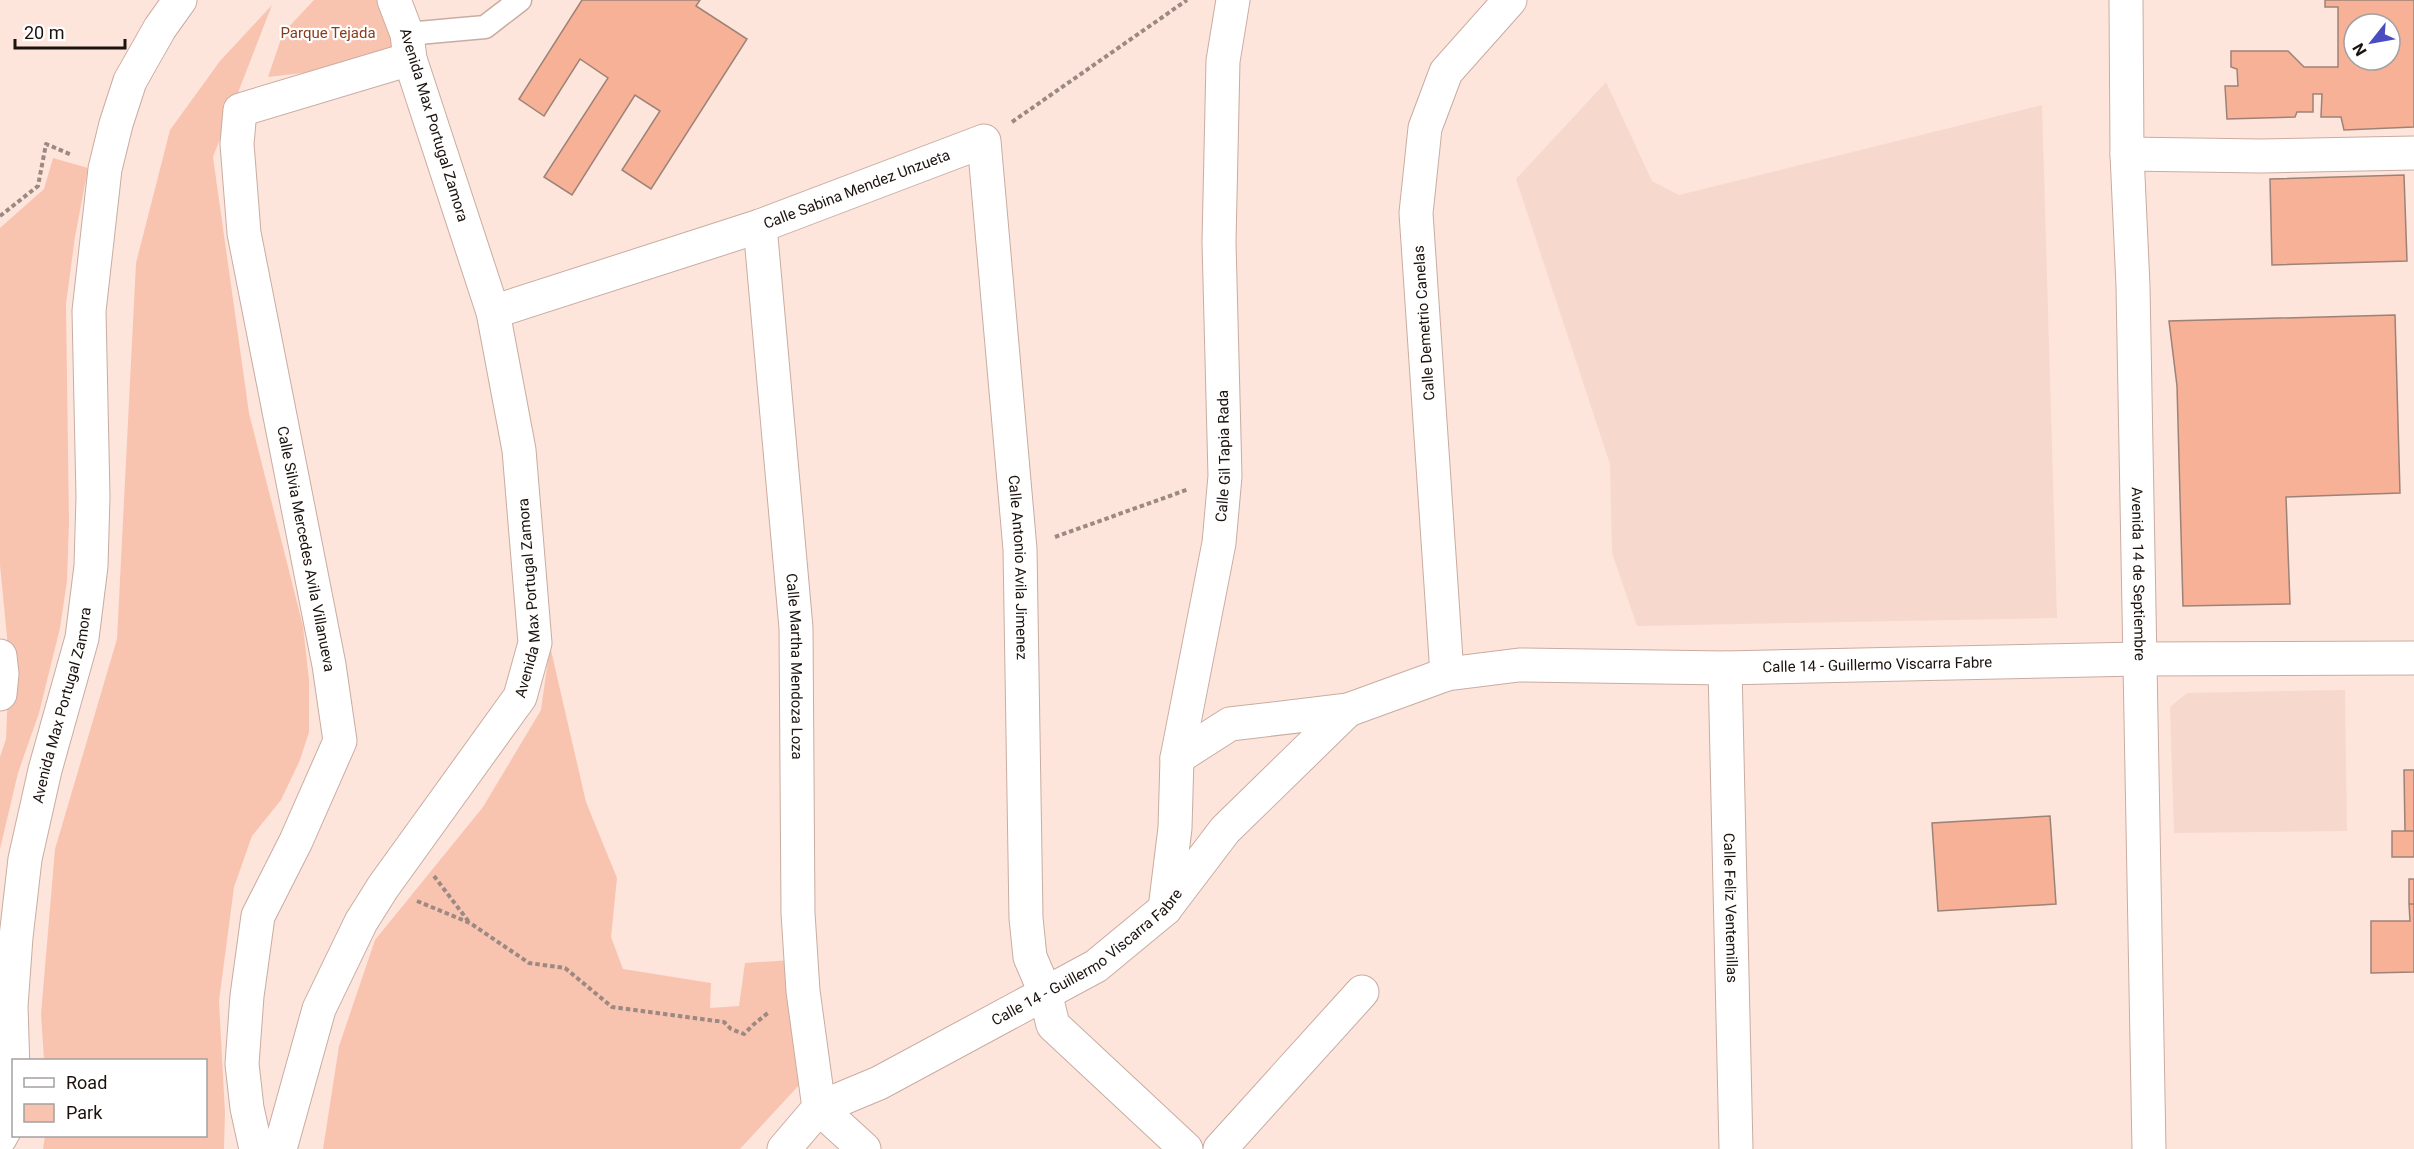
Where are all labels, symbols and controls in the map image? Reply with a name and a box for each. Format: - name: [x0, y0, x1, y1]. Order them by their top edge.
- scale bar: [15, 12, 124, 50]
- north arrow: [2342, 12, 2402, 72]
- text: 20 m: [24, 22, 64, 43]
- park label: Parque Tejada: [280, 24, 376, 42]
- street label: Avenida Max Portugal Zamora: [396, 26, 472, 224]
- text: N: [2349, 40, 2371, 59]
- street label: Calle Sabina Mendez Unzueta: [761, 146, 953, 233]
- street label: Calle Demetrio Canelas: [1410, 245, 1438, 401]
- street label: Calle Gil Tapia Rada: [1212, 390, 1234, 523]
- street label: Calle Silvia Mercedes Avila Villanueva: [273, 425, 339, 673]
- street label: Calle Antonio Avila Jimenez: [1005, 474, 1031, 660]
- street label: Avenida 14 de Septiembre: [2128, 487, 2149, 661]
- street label: Avenida Max Portugal Zamora: [511, 497, 544, 700]
- street label: Calle Martha Mendoza Loza: [782, 573, 806, 760]
- street label: Avenida Max Portugal Zamora: [29, 606, 95, 805]
- street label: Calle 14 - Guillermo Viscarra Fabre: [1762, 653, 1992, 676]
- street label: Calle Feliz Ventemillas: [1720, 833, 1741, 983]
- street label: Calle 14 - Guillermo Viscarra Fabre: [988, 885, 1186, 1030]
- legend: [12, 1059, 207, 1137]
- text: Road: [66, 1072, 107, 1093]
- text: Park: [66, 1102, 103, 1123]

